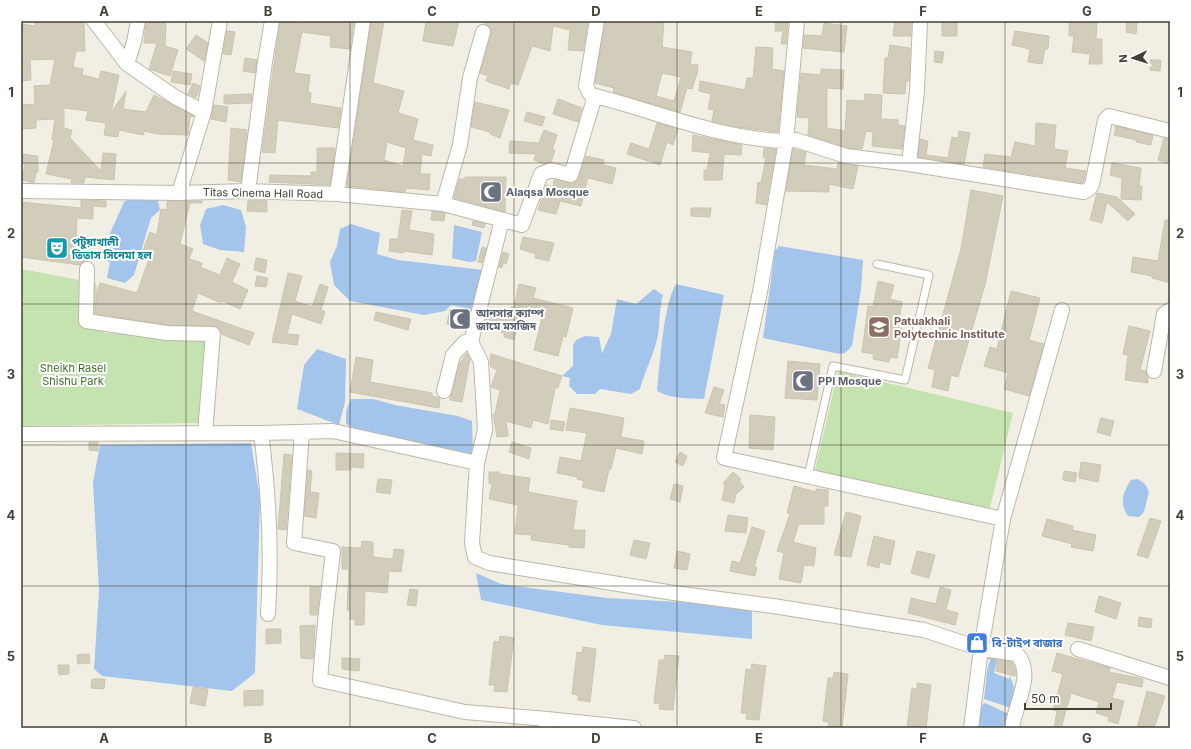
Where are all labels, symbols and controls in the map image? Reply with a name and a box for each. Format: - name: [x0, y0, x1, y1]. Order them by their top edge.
- text: A: [99, 3, 109, 19]
- text: B: [264, 3, 273, 19]
- text: C: [427, 3, 437, 19]
- text: D: [591, 3, 601, 19]
- text: E: [755, 3, 763, 19]
- text: F: [919, 3, 927, 19]
- text: G: [1082, 3, 1092, 19]
- north arrow: [1113, 38, 1153, 78]
- text: N: [1116, 54, 1130, 63]
- text: 1: [8, 84, 14, 100]
- text: 1: [1177, 84, 1183, 100]
- mosque icon: Alaqsa Mosque: [478, 179, 504, 205]
- street label: Titas Cinema Hall Road: [203, 185, 323, 201]
- place label: Alaqsa Mosque: [506, 185, 590, 199]
- text: 2: [7, 225, 15, 241]
- text: 2: [1176, 225, 1184, 241]
- theatre icon: পটুয়াখালী তিতাস সিনেমা হল: [44, 235, 70, 261]
- place label: পটুয়াখালী তিতাস সিনেমা হল: [71, 235, 152, 262]
- mosque icon: আনসার ক্যাম্প জামে মসজিদ: [447, 306, 473, 332]
- place label: আনসার ক্যাম্প জামে মসজিদ: [475, 306, 545, 333]
- school or university icon: Patuakhali Polytechnic Institute: [866, 314, 892, 340]
- place label: Patuakhali Polytechnic Institute: [894, 314, 1005, 341]
- park label: Sheikh Rasel Shishu Park: [40, 361, 106, 388]
- text: 3: [7, 366, 15, 382]
- text: 3: [1176, 366, 1184, 382]
- mosque icon: PPI Mosque: [790, 368, 816, 394]
- place label: PPI Mosque: [818, 374, 882, 388]
- text: 4: [7, 507, 16, 523]
- text: 4: [1176, 507, 1185, 523]
- shop icon: বি-টাইপ বাজার: [964, 630, 990, 656]
- place label: বি-টাইপ বাজার: [991, 636, 1063, 650]
- text: 5: [7, 648, 15, 664]
- text: 5: [1176, 648, 1184, 664]
- scale bar: [1025, 685, 1111, 711]
- text: 50 m: [1031, 691, 1060, 706]
- text: A: [99, 730, 109, 746]
- text: B: [264, 730, 273, 746]
- text: C: [427, 730, 437, 746]
- text: D: [591, 730, 601, 746]
- text: E: [755, 730, 763, 746]
- text: F: [919, 730, 927, 746]
- text: G: [1082, 730, 1092, 746]

